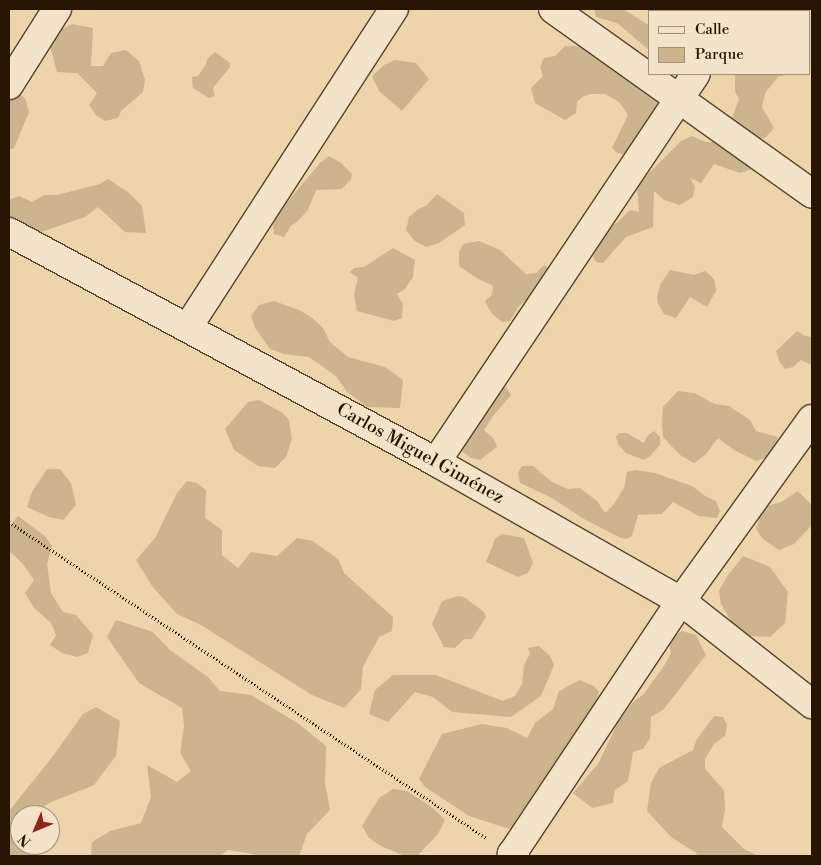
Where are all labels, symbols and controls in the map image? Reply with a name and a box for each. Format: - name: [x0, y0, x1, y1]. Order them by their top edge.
- legend: [648, 10, 811, 75]
- text: Calle: [695, 20, 729, 39]
- text: Parque: [695, 45, 744, 64]
- street label: Carlos Miguel Giménez: [333, 399, 507, 509]
- north arrow: [10, 805, 60, 855]
- text: N: [15, 830, 35, 850]

